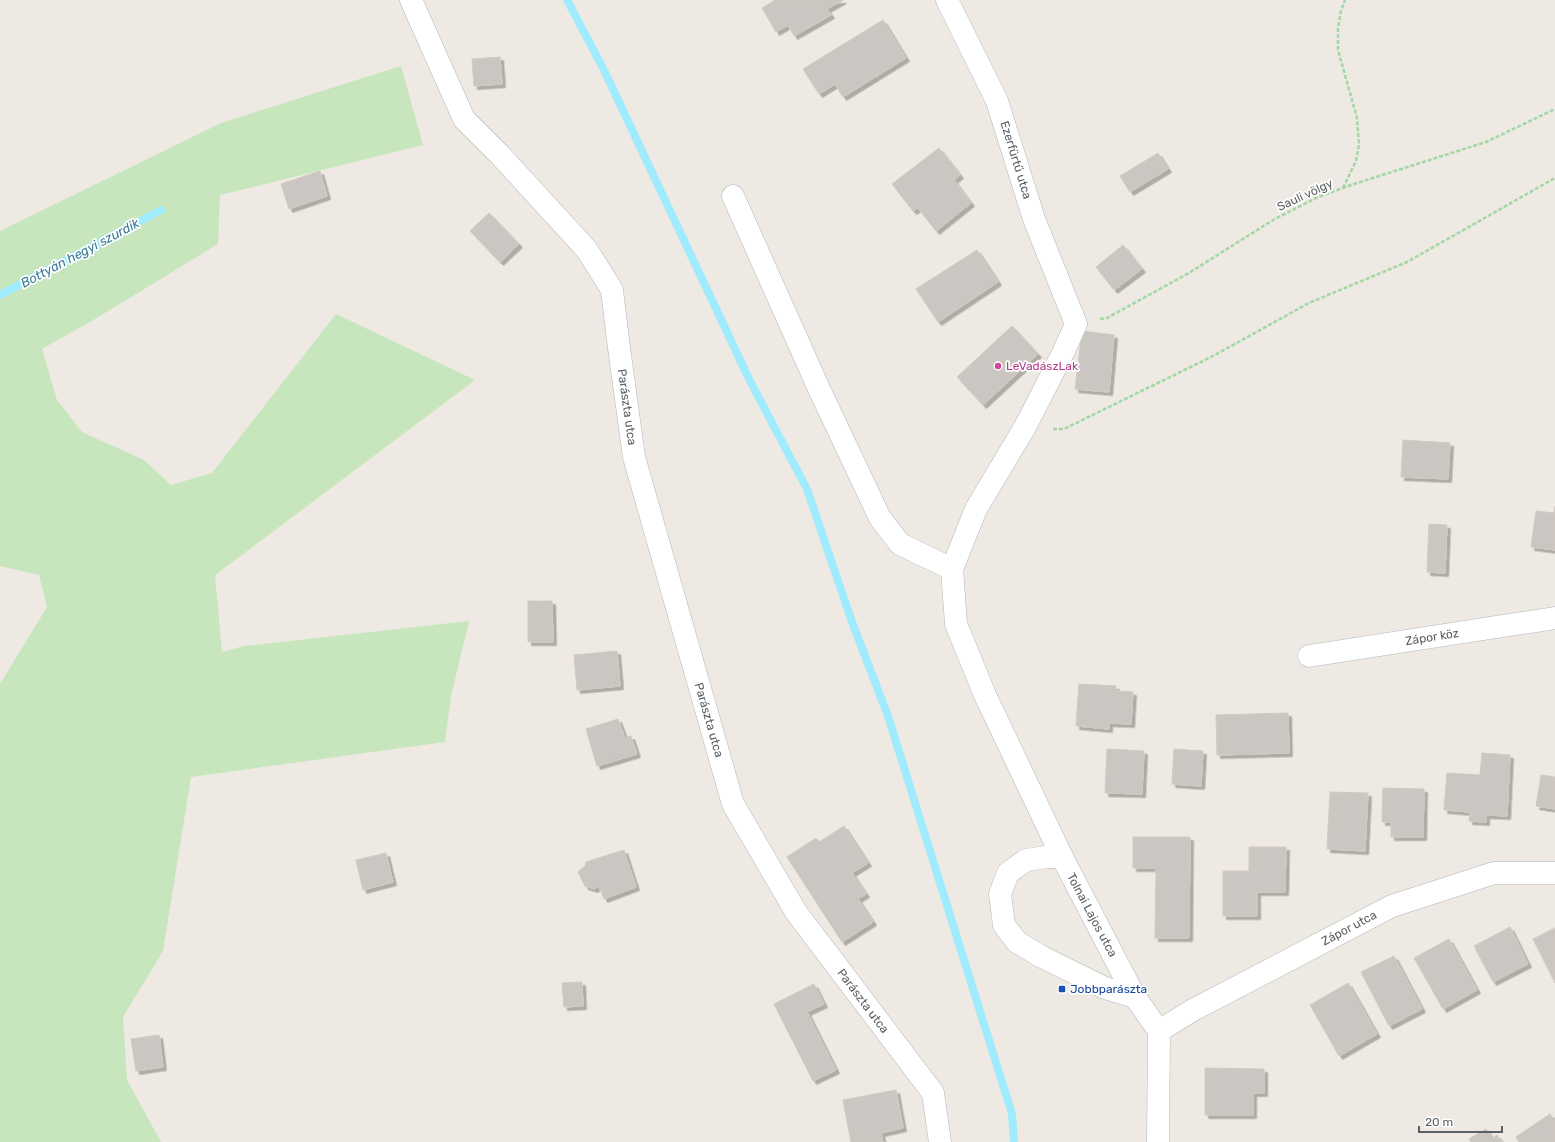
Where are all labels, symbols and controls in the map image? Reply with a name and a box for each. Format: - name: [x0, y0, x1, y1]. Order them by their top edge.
- street label: Ezerfürtű utca: [997, 119, 1035, 201]
- street label: Sauli völgy: [1275, 176, 1335, 214]
- water label: Bottyán hegyi szurdik: [18, 215, 143, 292]
- place label: LeVadászLak: [1006, 359, 1079, 373]
- marker: LeVadászLak: [993, 361, 1003, 371]
- street label: Parászta utca: [615, 368, 639, 446]
- street label: Zápor köz: [1404, 626, 1460, 648]
- street label: Parászta utca: [692, 681, 726, 759]
- street label: Tolnai Lajos utca: [1064, 871, 1120, 959]
- street label: Zápor utca: [1319, 908, 1379, 948]
- street label: Parászta utca: [834, 966, 892, 1036]
- place label: Jobbparászta: [1070, 982, 1147, 996]
- marker: Jobbparászta: [1057, 984, 1067, 994]
- scale bar: [1419, 1108, 1502, 1134]
- text: 20 m: [1425, 1115, 1453, 1129]

